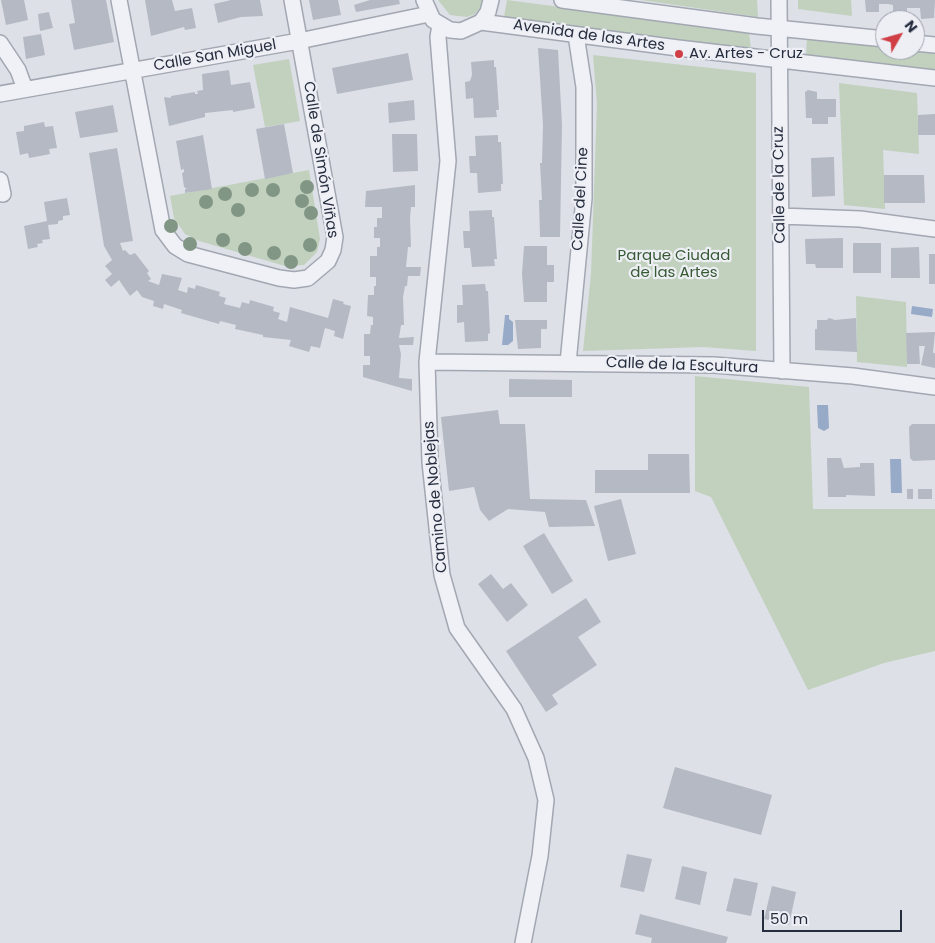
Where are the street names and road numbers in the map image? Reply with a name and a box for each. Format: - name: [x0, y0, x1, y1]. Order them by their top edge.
- street label: Avenida de las Artes: [512, 16, 666, 56]
- street label: Calle San Miguel: [152, 36, 278, 76]
- street label: Calle de Simón Viñas: [299, 80, 341, 240]
- street label: Calle de la Cruz: [770, 126, 790, 244]
- street label: Calle del Cine: [569, 147, 593, 251]
- street label: Calle de la Escultura: [606, 354, 758, 378]
- street label: Camino de Noblejas: [420, 420, 452, 574]

